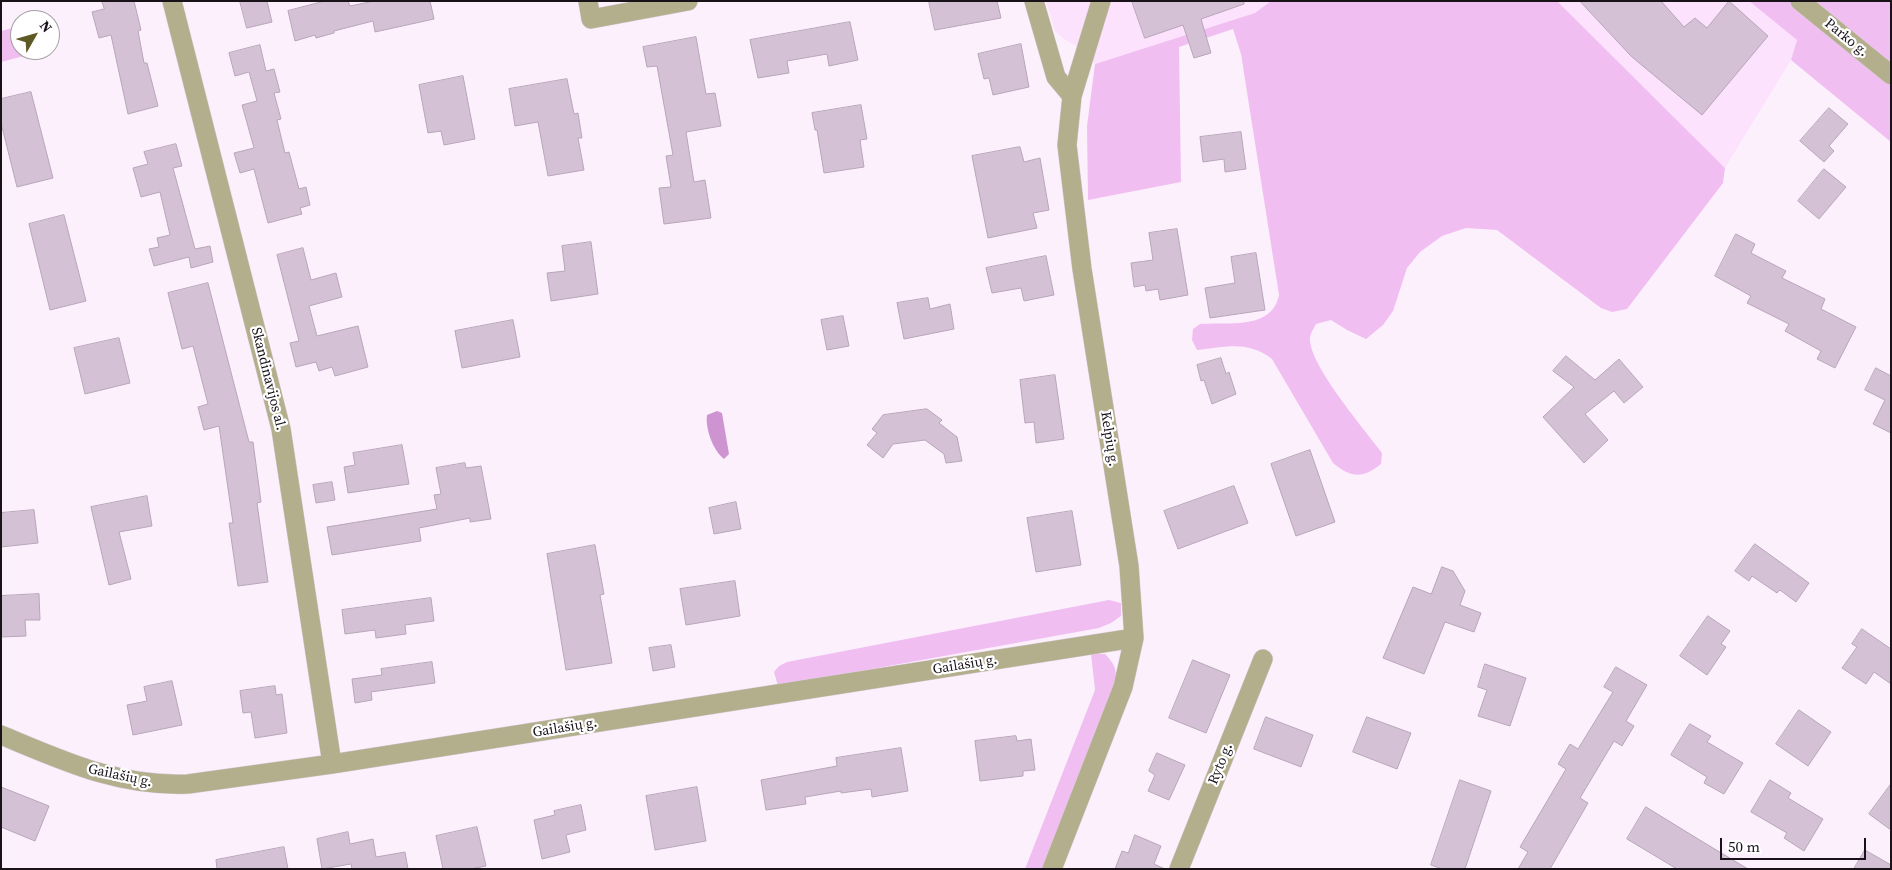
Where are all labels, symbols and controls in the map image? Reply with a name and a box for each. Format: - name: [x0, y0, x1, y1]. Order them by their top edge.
- north arrow: [10, 10, 60, 60]
- street label: Parko g.: [1821, 15, 1871, 61]
- text: N: [35, 16, 57, 37]
- street label: Skandinavijos al.: [247, 326, 289, 432]
- street label: Kelpių g.: [1096, 410, 1122, 468]
- street label: Gailašių g.: [932, 652, 998, 678]
- street label: Gailašių g.: [532, 715, 598, 741]
- street label: Ryto g.: [1205, 741, 1237, 787]
- street label: Gailašių g.: [86, 761, 154, 791]
- scale bar: [1722, 828, 1868, 860]
- text: 50 m: [1728, 836, 1760, 857]

